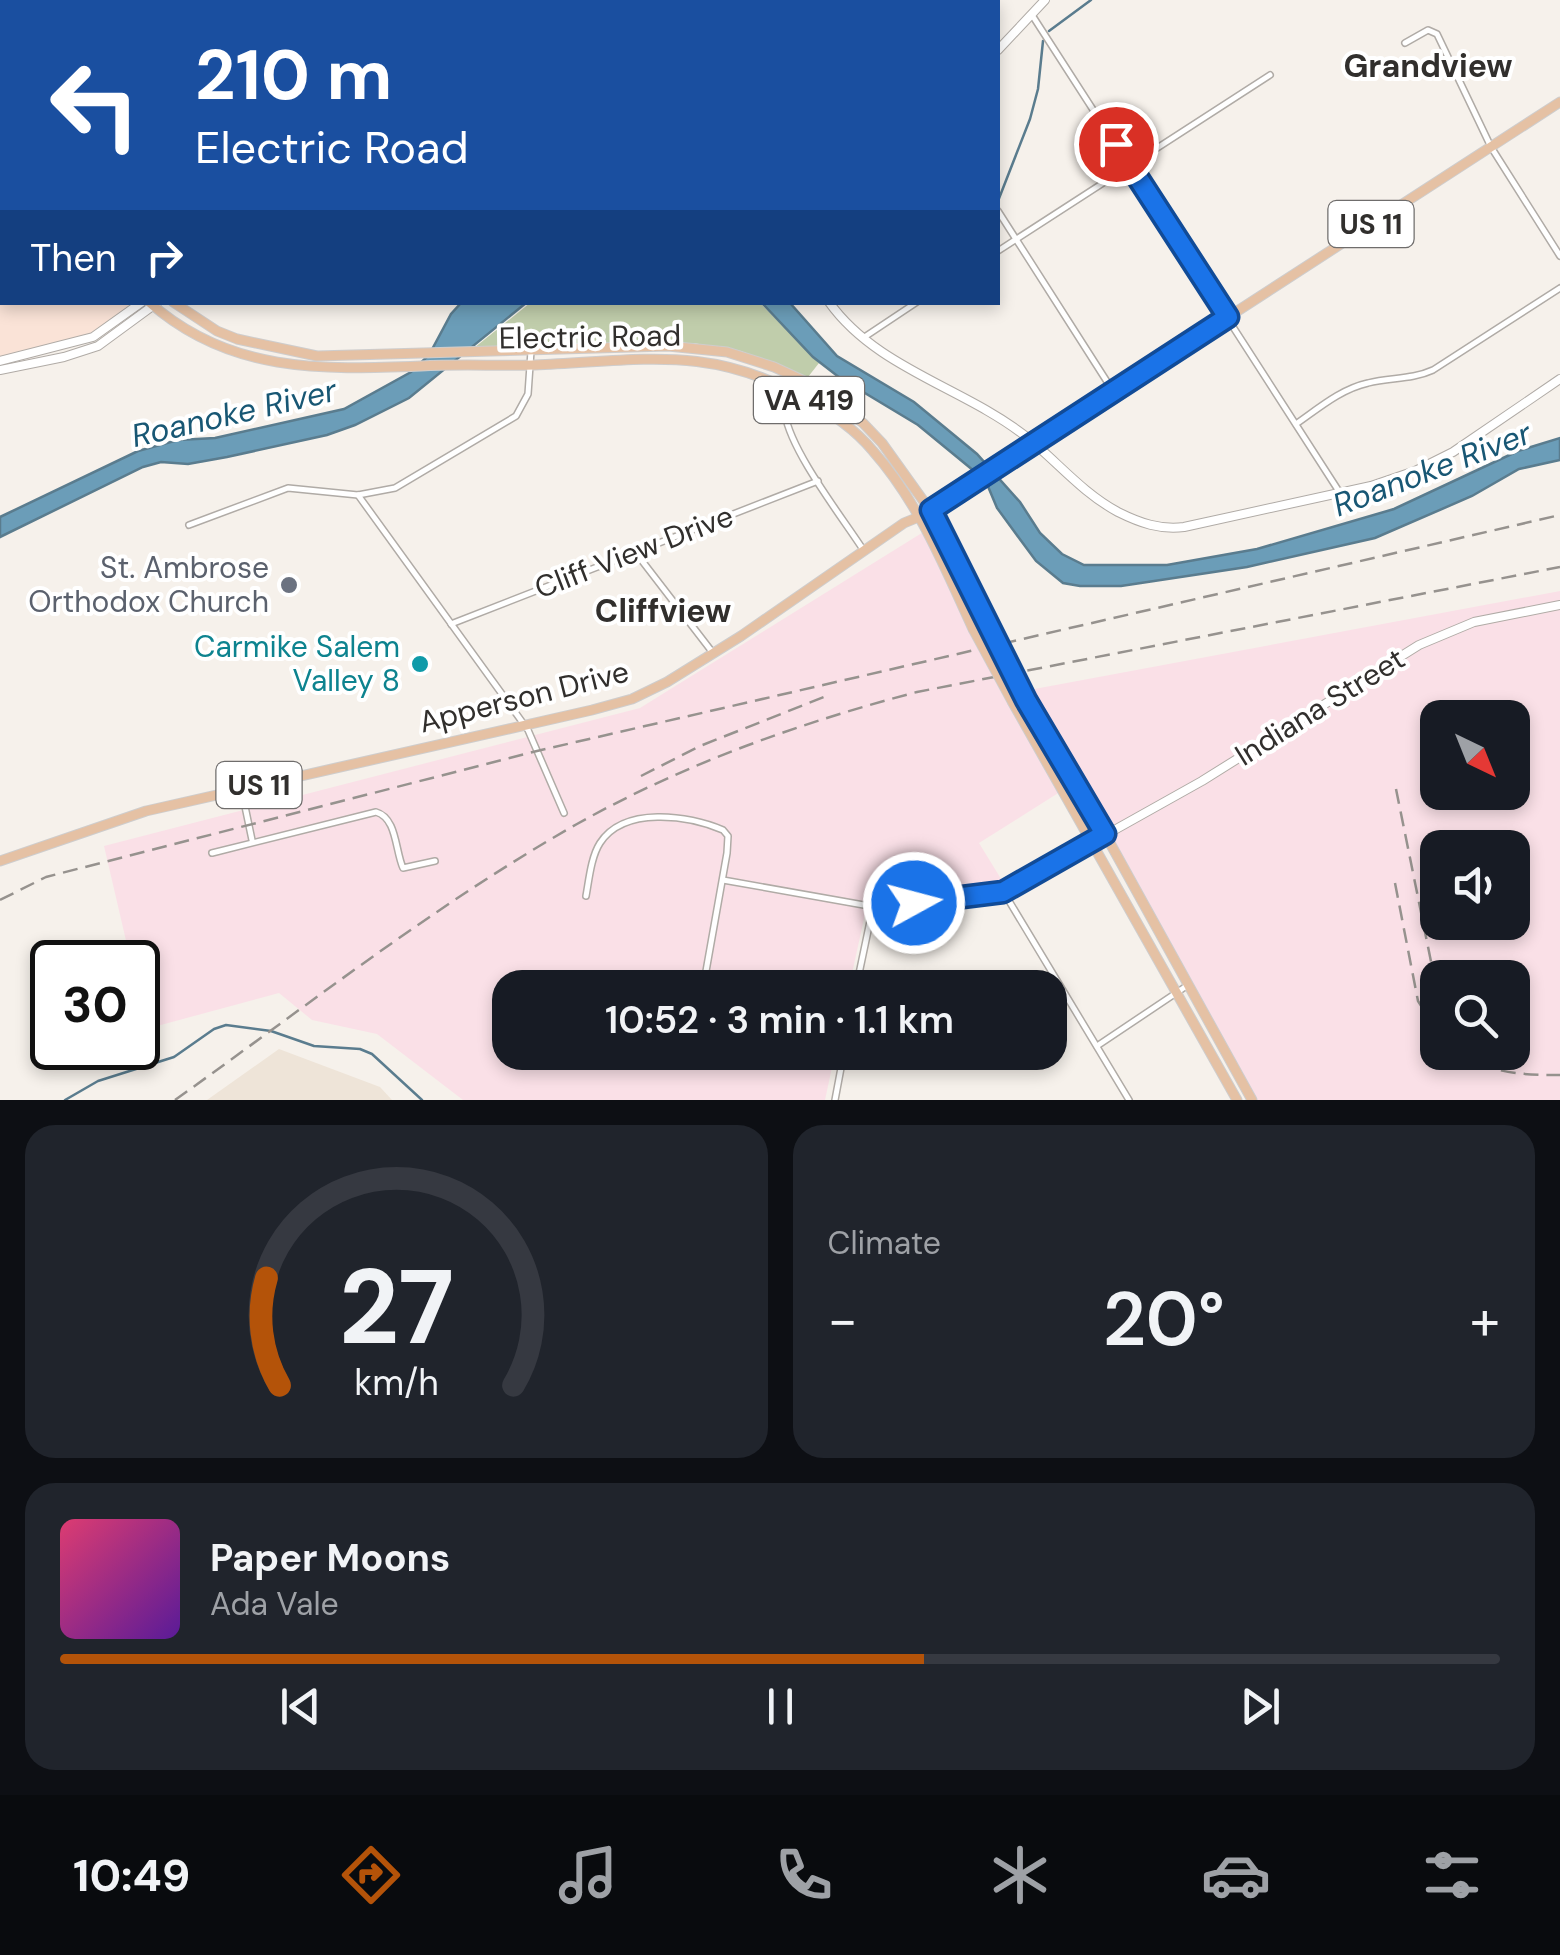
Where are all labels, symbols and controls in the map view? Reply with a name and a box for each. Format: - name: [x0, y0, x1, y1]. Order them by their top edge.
- text: 210 m: [195, 30, 392, 121]
- icon: left: [30, 40, 160, 170]
- district label: Grandview: [1343, 45, 1513, 87]
- pin: [1074, 102, 1159, 187]
- icon: arrive: [1089, 117, 1144, 172]
- text: Electric Road: [195, 118, 469, 177]
- road number: US 11: [1328, 201, 1414, 247]
- icon: right: [137, 230, 192, 285]
- text: Then: [30, 233, 117, 283]
- street label: Electric Road: [498, 315, 682, 358]
- water label: Roanoke River: [127, 369, 342, 457]
- road number: VA 419: [754, 377, 864, 423]
- water label: Roanoke River: [1327, 411, 1538, 526]
- street label: Cliff View Drive: [529, 496, 739, 607]
- place label: St. Ambrose Orthodox Church: [28, 548, 269, 621]
- marker: St. Ambrose Orthodox Church: [278, 574, 300, 596]
- district label: Cliffview: [595, 590, 731, 632]
- place label: Carmike Salem Valley 8: [194, 627, 400, 700]
- street label: Indiana Street: [1228, 639, 1412, 774]
- street label: Apperson Drive: [415, 652, 633, 741]
- marker: Carmike Salem Valley 8: [409, 653, 431, 675]
- north arrow: [1420, 700, 1530, 810]
- map controls: [1420, 700, 1530, 1070]
- road number: US 11: [216, 762, 302, 808]
- button: sound: [1420, 830, 1530, 940]
- position arrow: [862, 851, 966, 955]
- speed limit sign: 30: [30, 940, 160, 1070]
- button: search: [1420, 960, 1530, 1070]
- text: 10:52 · 3 min · 1.1 km: [605, 995, 954, 1045]
- text: Climate: [828, 1222, 941, 1264]
- text: 27: [339, 1240, 454, 1375]
- text: 20°: [1103, 1271, 1225, 1368]
- text: −: [828, 1284, 858, 1356]
- text: +: [1470, 1284, 1500, 1356]
- text: km/h: [354, 1360, 438, 1406]
- text: Paper Moons: [210, 1533, 450, 1583]
- text: Ada Vale: [210, 1583, 339, 1625]
- icon: previous: [273, 1679, 328, 1734]
- icon: pause: [753, 1679, 808, 1734]
- icon: next: [1233, 1679, 1288, 1734]
- icon: directions: [336, 1840, 406, 1910]
- icon: music: [553, 1840, 623, 1910]
- icon: phone: [769, 1840, 839, 1910]
- icon: climate: [985, 1840, 1055, 1910]
- icon: car: [1201, 1840, 1271, 1910]
- icon: filters: [1417, 1840, 1487, 1910]
- text: 10:49: [73, 1846, 190, 1905]

